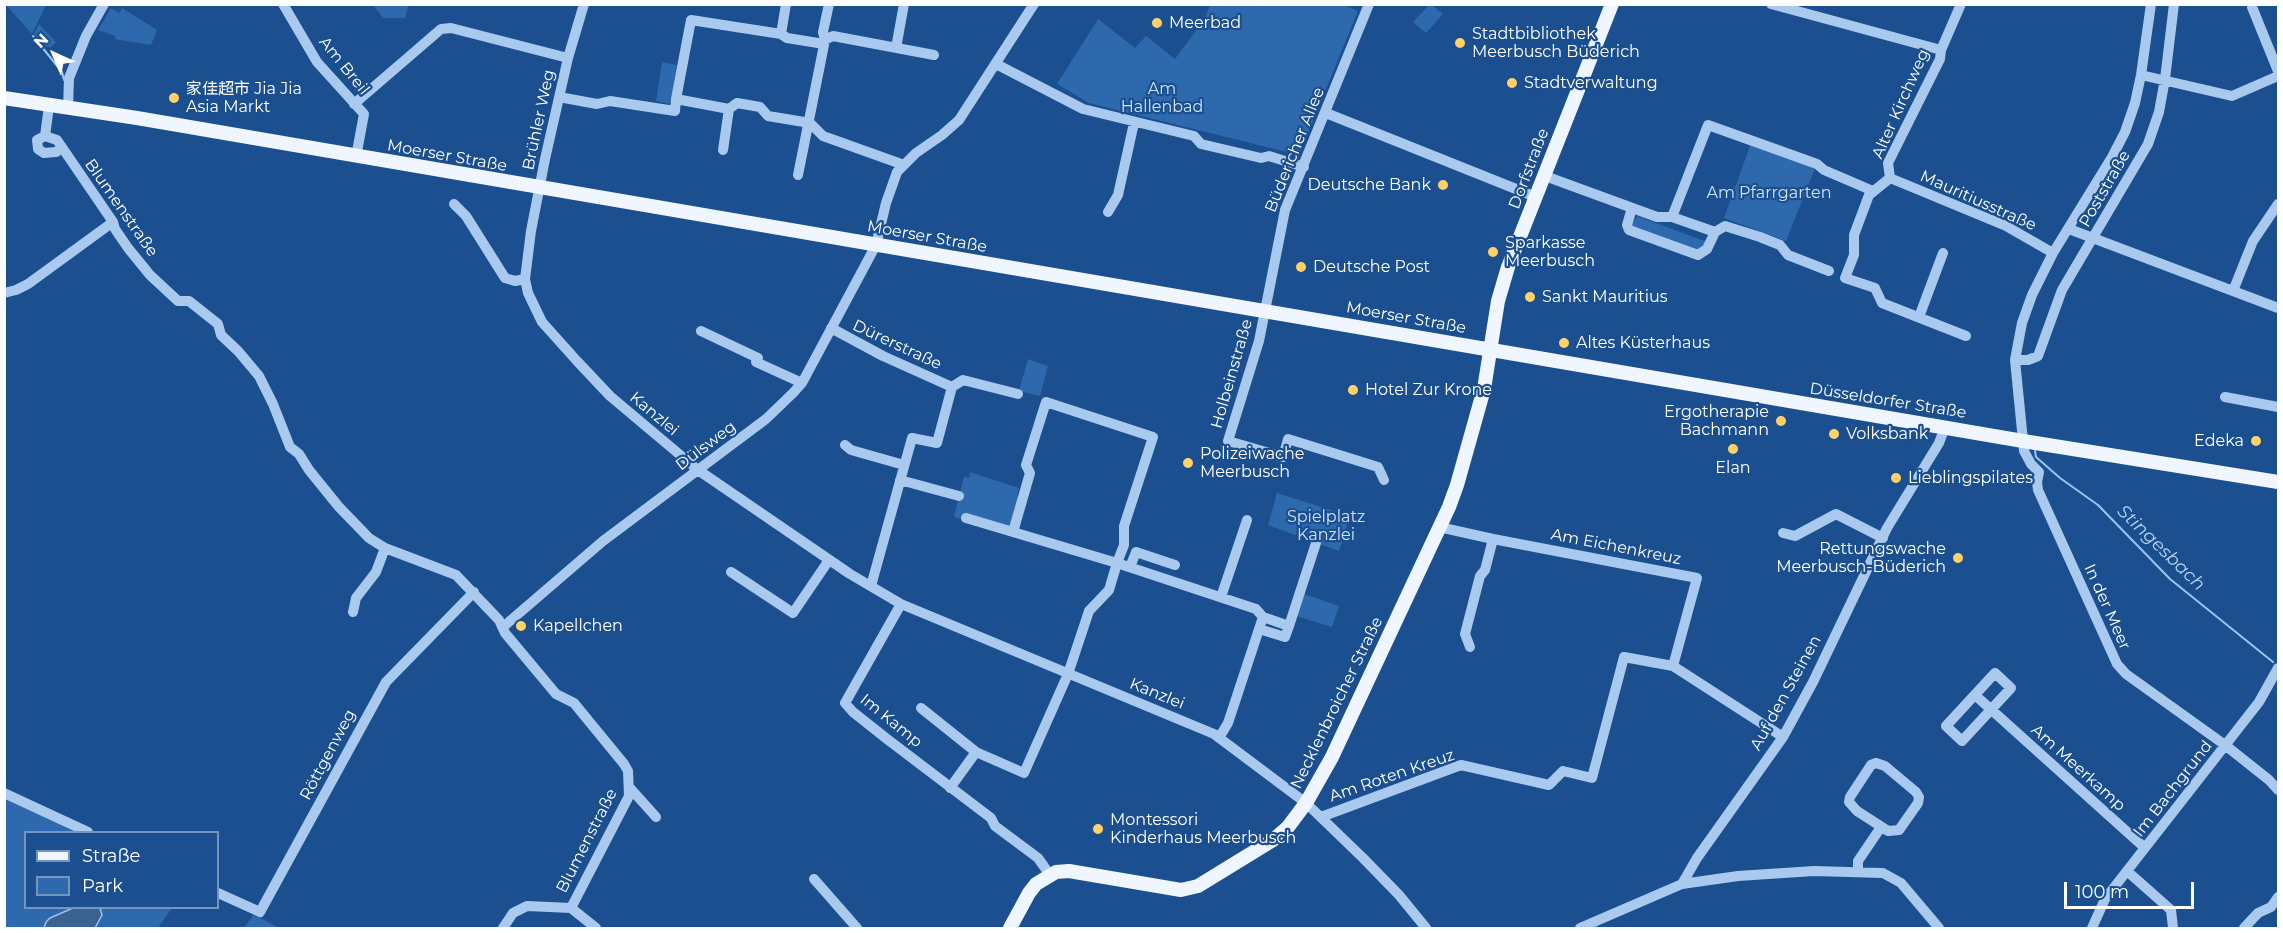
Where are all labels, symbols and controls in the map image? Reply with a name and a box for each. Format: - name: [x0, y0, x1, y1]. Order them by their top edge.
- place label: Meerbad: [1169, 13, 1241, 33]
- marker: Meerbad: [1150, 16, 1164, 30]
- north arrow: [24, 24, 84, 84]
- place label: Stadtbibliothek Meerbusch Büderich: [1472, 24, 1640, 62]
- text: N: [30, 29, 52, 52]
- street label: Am Breil: [315, 33, 373, 99]
- marker: Stadtbibliothek Meerbusch Büderich: [1453, 36, 1467, 50]
- street label: Alter Kirchweg: [1868, 46, 1934, 162]
- street label: Brühler Weg: [519, 68, 559, 172]
- place label: Stadtverwaltung: [1524, 73, 1658, 93]
- marker: Stadtverwaltung: [1505, 76, 1519, 90]
- place label: 家佳超市 Jia Jia Asia Markt: [186, 79, 302, 117]
- park label: Am Hallenbad: [1121, 79, 1203, 117]
- street label: Büdericher Allee: [1261, 85, 1329, 215]
- marker: 家佳超市 Jia Jia Asia Markt: [167, 91, 181, 105]
- street label: Dorfstraße: [1505, 126, 1553, 212]
- street label: Moerser Straße: [386, 136, 508, 176]
- street label: Poststraße: [2075, 147, 2135, 231]
- street label: Blumenstraße: [80, 156, 162, 260]
- street label: Mauritiusstraße: [1917, 167, 2039, 235]
- place label: Deutsche Bank: [1308, 175, 1431, 195]
- marker: Deutsche Bank: [1436, 178, 1450, 192]
- park label: Am Pfarrgarten: [1706, 183, 1832, 203]
- street label: Moerser Straße: [866, 217, 988, 257]
- place label: Sparkasse Meerbusch: [1505, 233, 1595, 271]
- marker: Sparkasse Meerbusch: [1486, 245, 1500, 259]
- place label: Deutsche Post: [1313, 257, 1430, 277]
- marker: Deutsche Post: [1294, 260, 1308, 274]
- place label: Sankt Mauritius: [1542, 287, 1668, 307]
- marker: Sankt Mauritius: [1523, 290, 1537, 304]
- street label: Moerser Straße: [1345, 298, 1467, 338]
- street label: Dürerstraße: [849, 316, 945, 374]
- street label: Holbeinstraße: [1207, 317, 1257, 431]
- place label: Altes Küsterhaus: [1576, 333, 1710, 353]
- marker: Altes Küsterhaus: [1557, 336, 1571, 350]
- street label: Düsseldorfer Straße: [1808, 379, 1968, 423]
- place label: Hotel Zur Krone: [1365, 380, 1492, 400]
- marker: Hotel Zur Krone: [1346, 383, 1360, 397]
- street label: Kanzlei: [626, 388, 682, 440]
- place label: Ergotherapie Bachmann: [1664, 402, 1769, 440]
- marker: Ergotherapie Bachmann: [1774, 414, 1788, 428]
- street label: Dülsweg: [672, 417, 740, 475]
- place label: Volksbank: [1846, 424, 1928, 444]
- marker: Volksbank: [1827, 427, 1841, 441]
- place label: Edeka: [2194, 431, 2244, 451]
- marker: Edeka: [2249, 434, 2263, 448]
- marker: Elan: [1726, 442, 1740, 456]
- place label: Polizeiwache Meerbusch: [1200, 444, 1304, 482]
- marker: Polizeiwache Meerbusch: [1181, 456, 1195, 470]
- place label: Elan: [1715, 458, 1751, 478]
- place label: Lieblingspilates: [1908, 468, 2033, 488]
- marker: Lieblingspilates: [1889, 471, 1903, 485]
- water label: Stingesbach: [2113, 501, 2209, 595]
- park label: Spielplatz Kanzlei: [1287, 507, 1365, 545]
- street label: Am Eichenkreuz: [1549, 525, 1683, 569]
- place label: Rettungswache Meerbusch-Büderich: [1776, 539, 1946, 577]
- marker: Rettungswache Meerbusch-Büderich: [1951, 551, 1965, 565]
- street label: In der Meer: [2080, 561, 2134, 653]
- street label: Necklenbroicher Straße: [1287, 614, 1387, 792]
- place label: Kapellchen: [533, 616, 623, 636]
- marker: Kapellchen: [514, 619, 528, 633]
- street label: Auf den Steinen: [1746, 632, 1826, 754]
- street label: Kanzlei: [1127, 674, 1187, 714]
- street label: Im Kamp: [856, 690, 926, 752]
- street label: Röttgenweg: [296, 706, 360, 804]
- street label: Am Meerkamp: [2027, 721, 2129, 815]
- street label: Im Bachgrund: [2129, 737, 2217, 841]
- street label: Am Roten Kreuz: [1327, 746, 1457, 806]
- street label: Blumenstraße: [552, 786, 622, 896]
- place label: Montessori Kinderhaus Meerbusch: [1110, 810, 1296, 848]
- marker: Montessori Kinderhaus Meerbusch: [1091, 822, 1105, 836]
- legend: [24, 831, 219, 909]
- text: Straße: [82, 845, 140, 867]
- scale bar: [2067, 870, 2198, 908]
- text: Park: [82, 875, 123, 897]
- text: 100 m: [2075, 881, 2129, 903]

